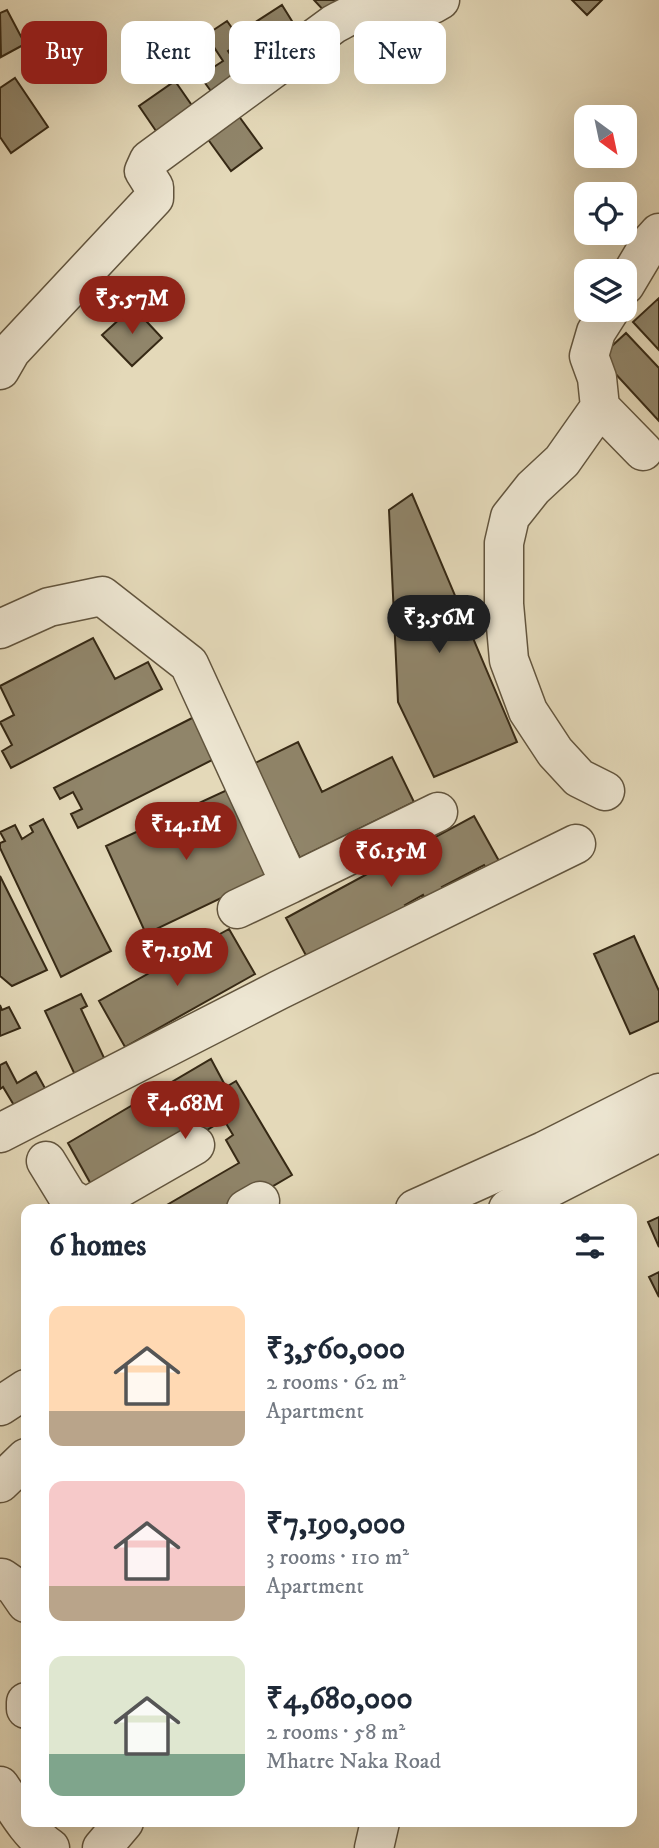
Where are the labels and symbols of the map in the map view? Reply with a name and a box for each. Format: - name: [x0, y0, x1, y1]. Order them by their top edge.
- north arrow: [574, 105, 637, 168]
- pin: ₹5.57M: [75, 276, 189, 336]
- pin: ₹3.56M: [382, 596, 496, 655]
- pin: ₹14.1M: [129, 802, 243, 862]
- pin: ₹6.15M: [334, 830, 448, 889]
- pin: ₹7.19M: [120, 928, 234, 988]
- pin: ₹4.68M: [128, 1082, 242, 1141]

